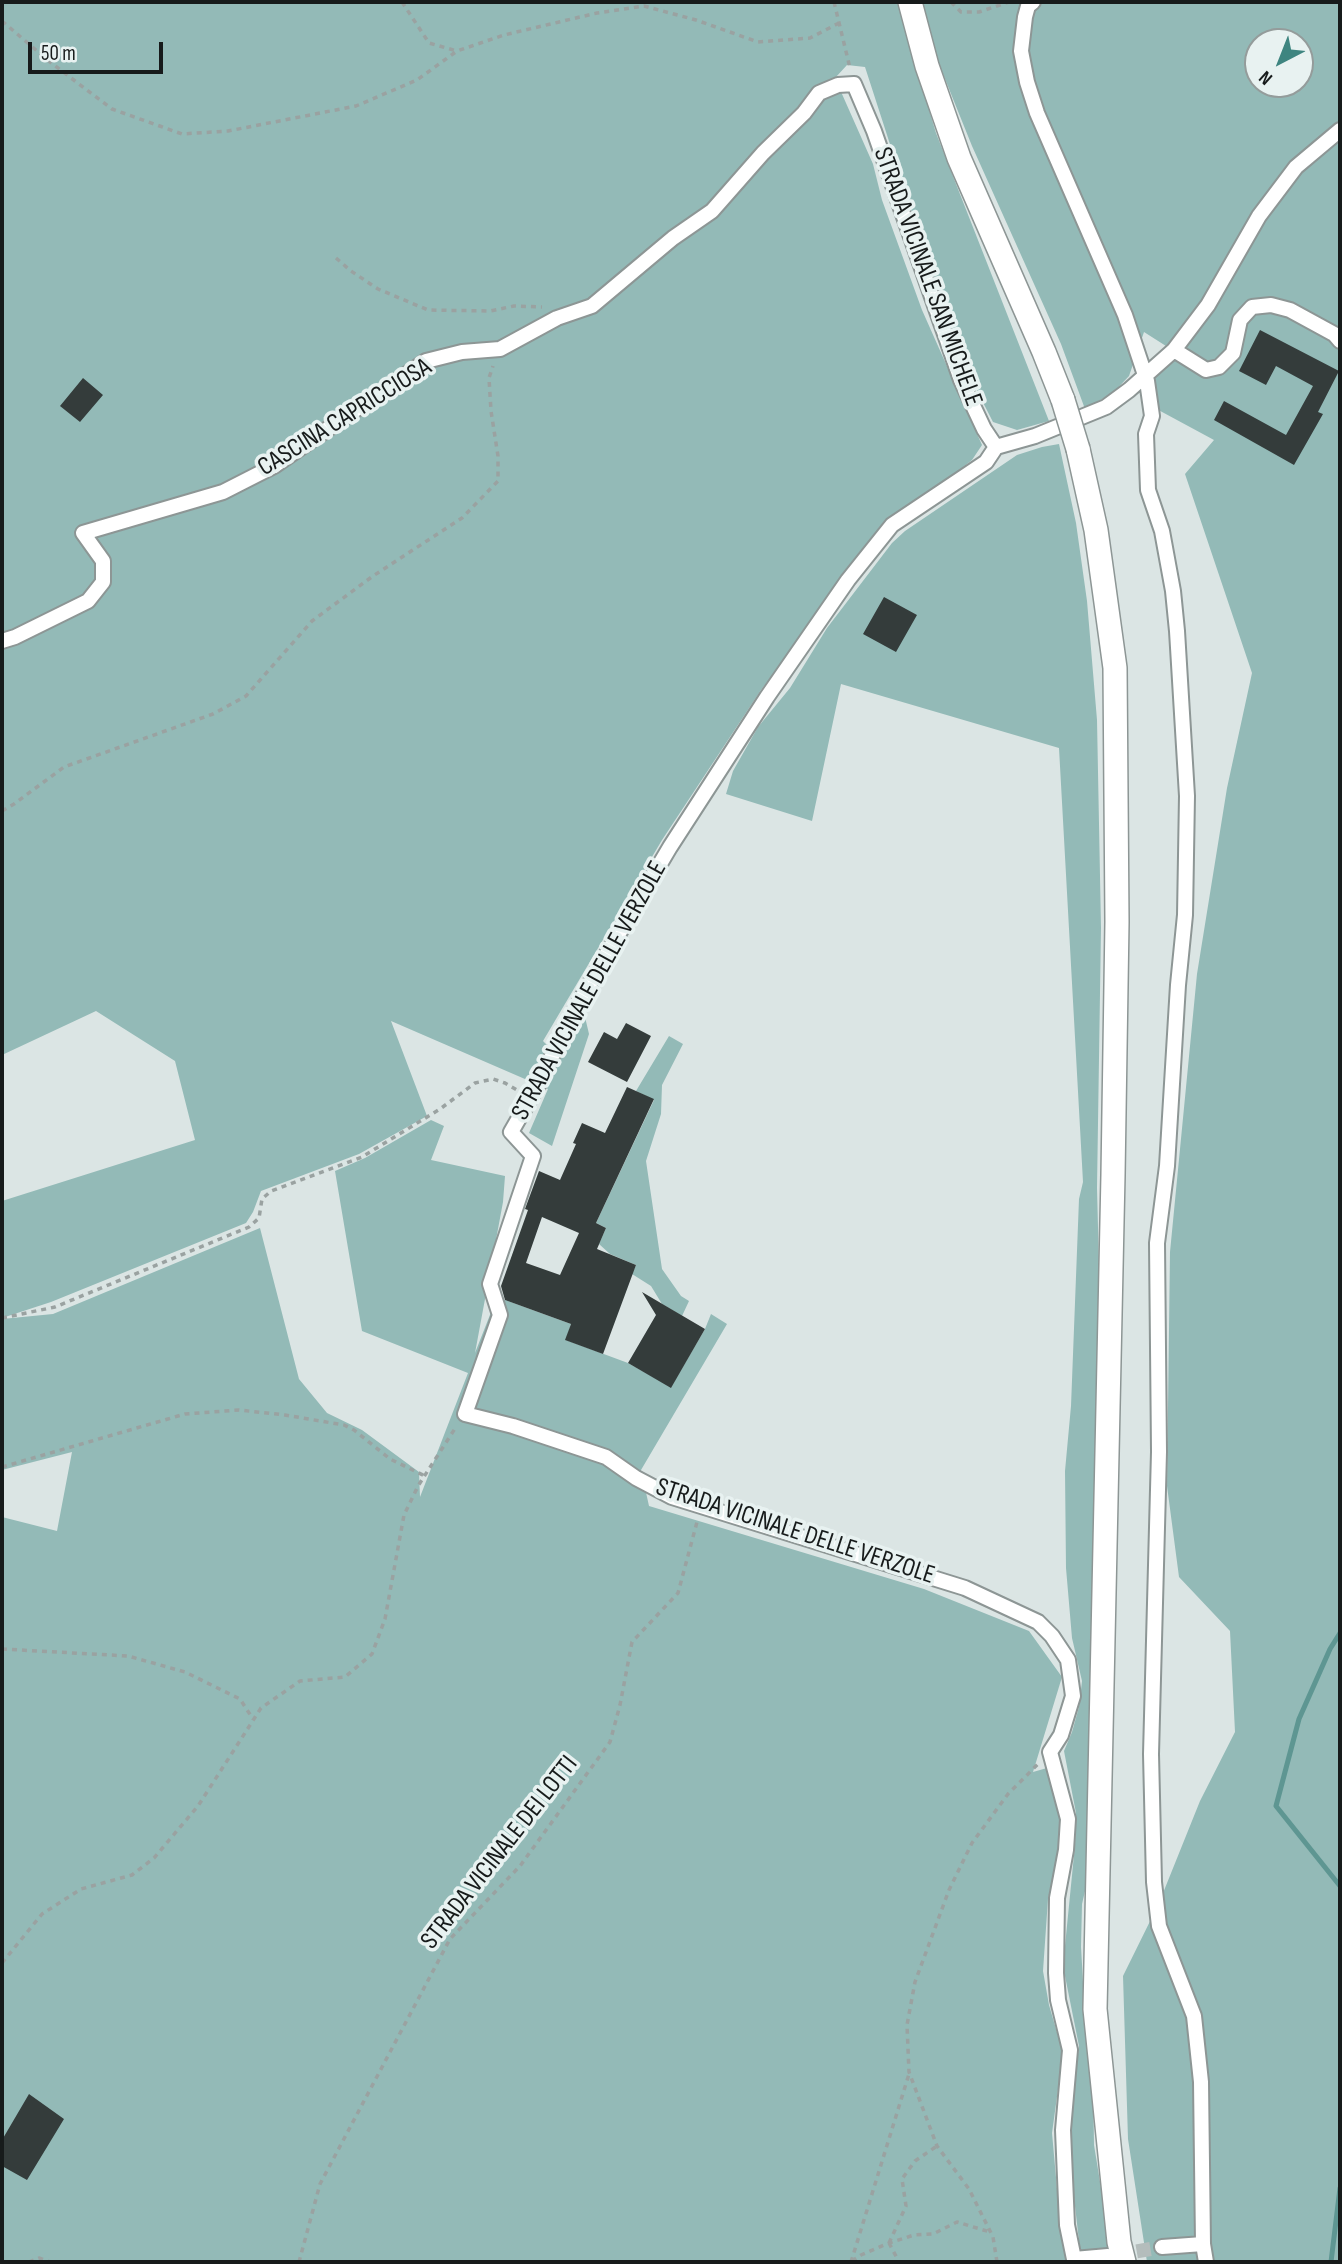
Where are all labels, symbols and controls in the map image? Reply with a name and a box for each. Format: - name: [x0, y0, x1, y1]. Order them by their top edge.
- scale bar: [32, 28, 166, 72]
- north arrow: [1244, 28, 1314, 98]
- text: 50 m: [41, 41, 76, 66]
- text: N: [1254, 66, 1277, 89]
- street label: STRADA VICINALE SAN MICHELE: [866, 143, 988, 411]
- street label: CASCINA CAPRICCIOSA: [253, 352, 437, 484]
- street label: STRADA VICINALE DELLE VERZOLE: [506, 856, 674, 1126]
- street label: STRADA VICINALE DELLE VERZOLE: [652, 1472, 938, 1592]
- street label: STRADA VICINALE DEI LOTTI: [415, 1750, 585, 1956]

